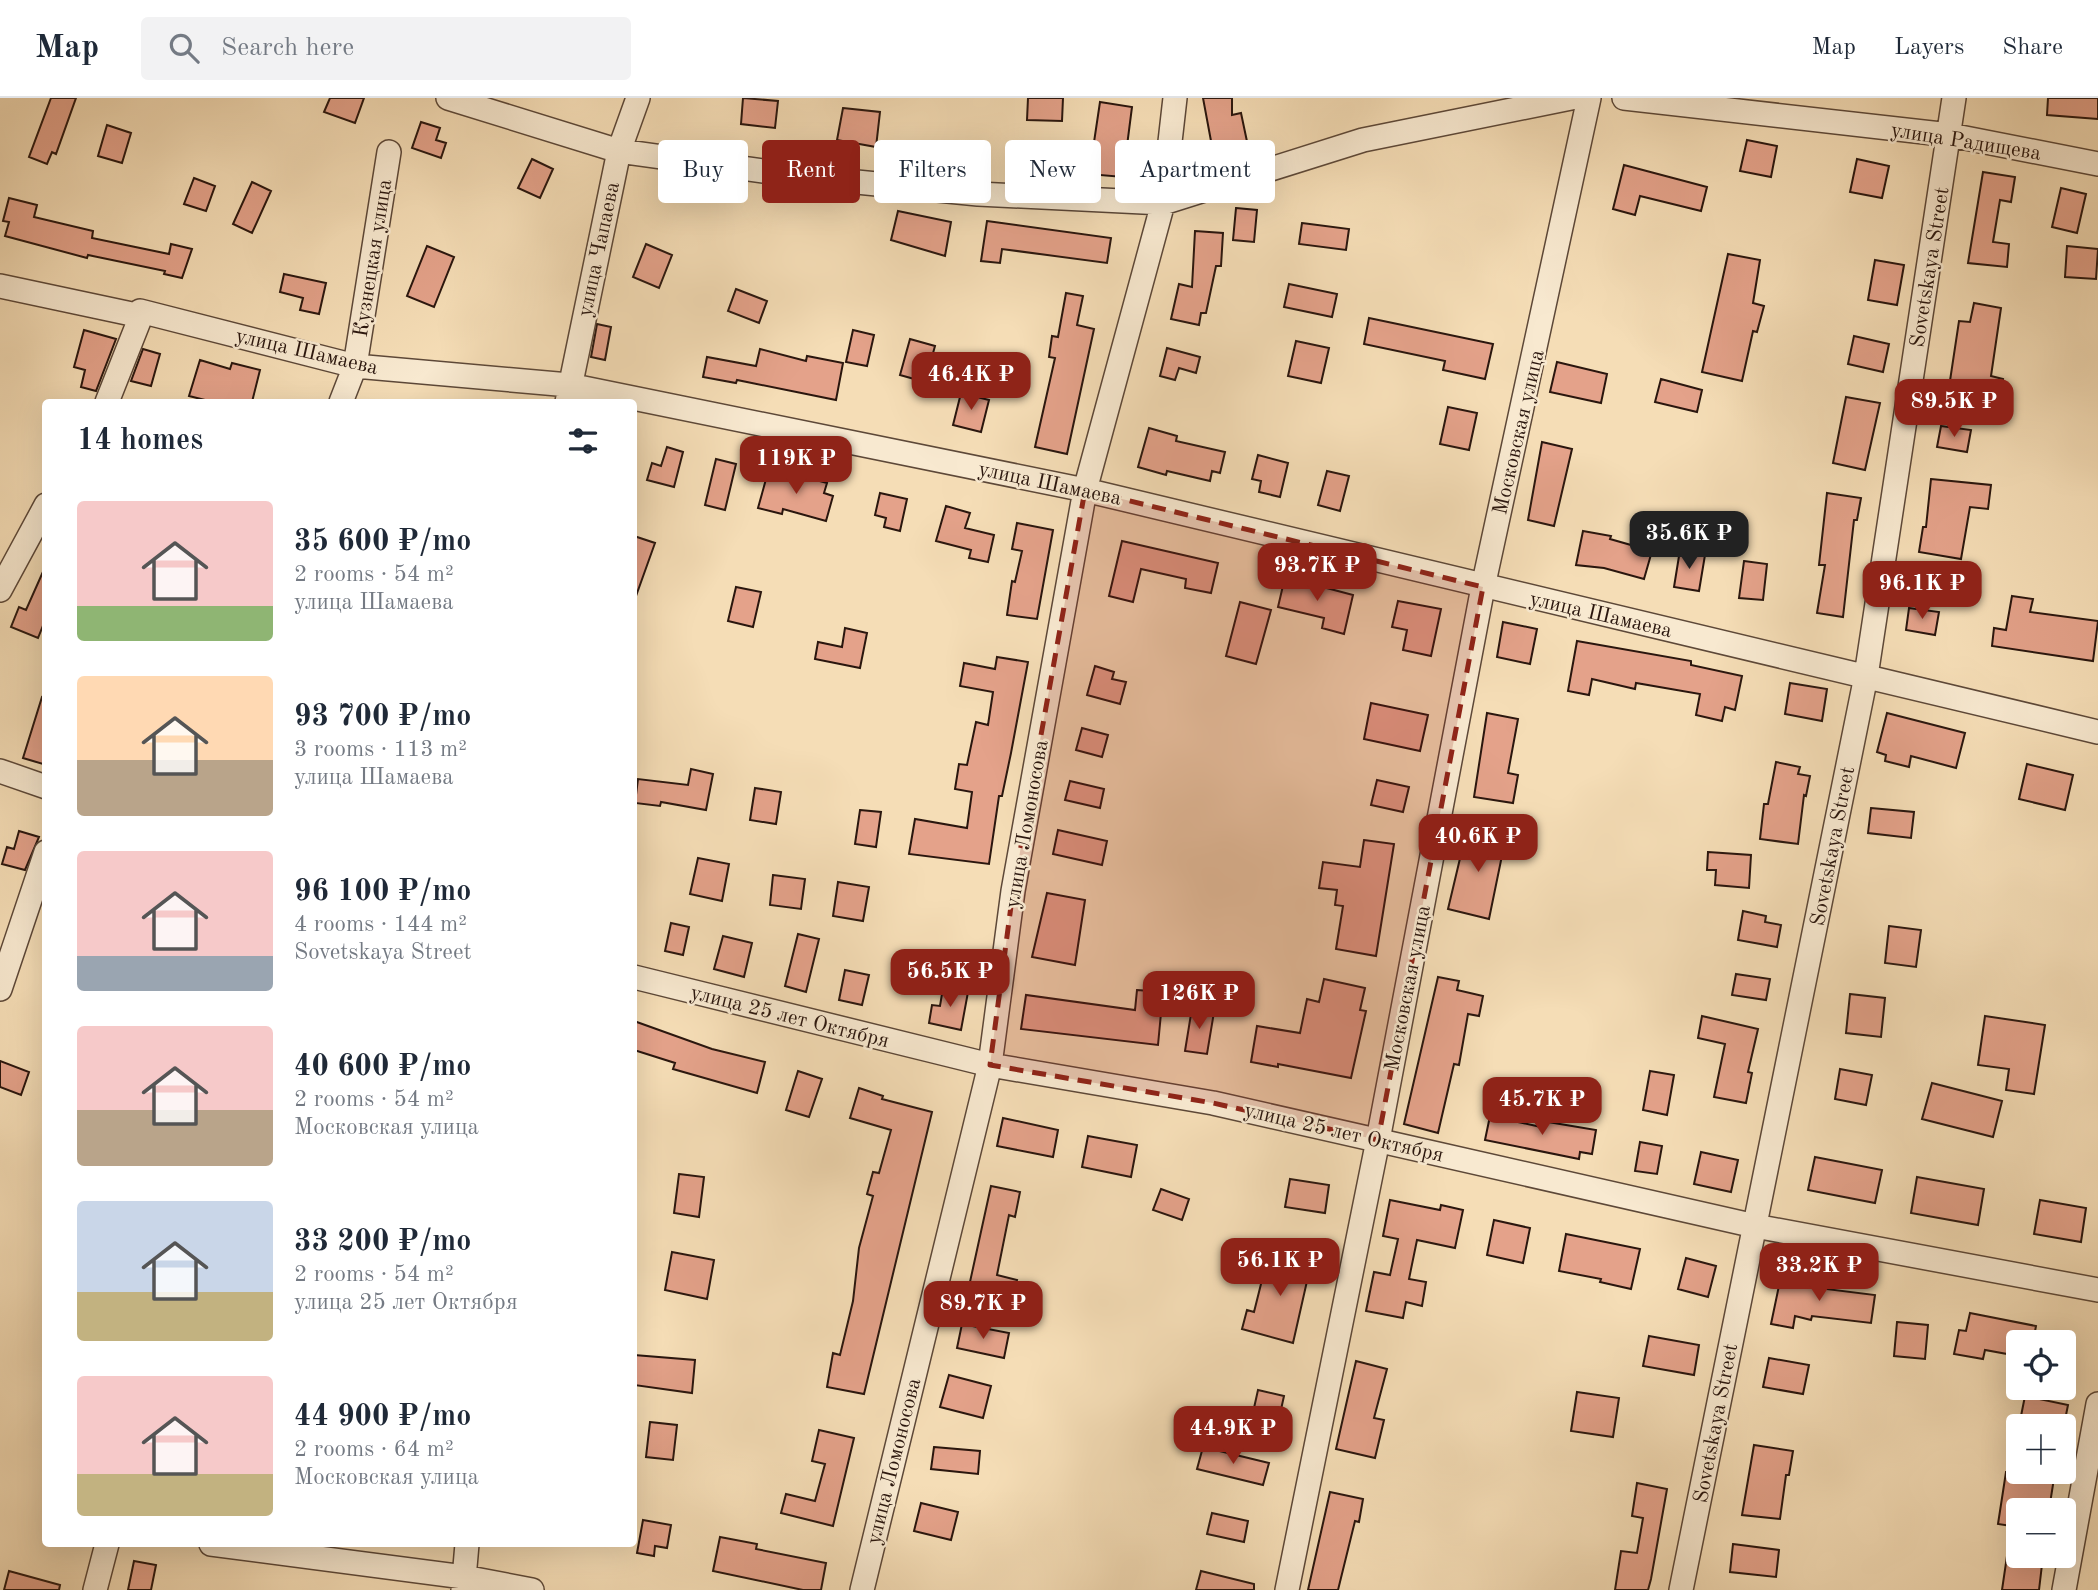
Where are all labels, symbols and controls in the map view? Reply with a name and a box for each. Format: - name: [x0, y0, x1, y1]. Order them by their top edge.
- search box: [141, 17, 631, 80]
- icon: search: [165, 29, 203, 67]
- text: Map: [35, 32, 99, 65]
- text: Search here: [221, 35, 354, 61]
- text: Map: [1812, 36, 1856, 60]
- text: Layers: [1894, 36, 1964, 60]
- text: Share: [2002, 36, 2063, 60]
- street label: улица Радищева: [1889, 120, 2042, 165]
- chip: Buy: [658, 140, 748, 203]
- chip: Rent: [762, 140, 860, 203]
- chip: Filters: [874, 140, 991, 203]
- chip: New: [1005, 140, 1101, 203]
- chip: Apartment: [1115, 140, 1275, 203]
- street label: Кузнецкая улица: [351, 178, 396, 339]
- street label: улица Чапаева: [575, 180, 624, 319]
- street label: Sovetskaya Street: [1907, 186, 1954, 349]
- street label: улица Шамаева: [233, 326, 380, 379]
- street label: Московская улица: [1490, 348, 1549, 517]
- pin: 46.4K ₽: [906, 352, 1036, 412]
- text: 46.4K ₽: [928, 363, 1014, 386]
- pin: 89.5K ₽: [1889, 380, 2019, 439]
- text: 89.5K ₽: [1911, 390, 1997, 413]
- icon: filters: [564, 422, 602, 460]
- text: 14 homes: [77, 426, 203, 456]
- pin: 119K ₽: [739, 436, 853, 496]
- text: 119K ₽: [756, 447, 836, 470]
- street label: улица Шамаева: [976, 459, 1123, 510]
- pin: 35.6K ₽: [1624, 512, 1754, 571]
- text: 35.6K ₽: [1646, 522, 1732, 545]
- text: 35 600 ₽/mo: [294, 527, 471, 557]
- icon: home: [133, 529, 217, 613]
- pin: 93.7K ₽: [1252, 544, 1382, 603]
- text: 93.7K ₽: [1274, 554, 1360, 577]
- pin: 96.1K ₽: [1857, 561, 1987, 621]
- text: 2 rooms · 54 m²: [294, 563, 454, 586]
- text: 96.1K ₽: [1879, 572, 1965, 595]
- street label: улица Шамаева: [1527, 589, 1674, 642]
- text: улица Шамаева: [294, 591, 454, 614]
- text: 93 700 ₽/mo: [294, 702, 471, 732]
- icon: home: [133, 704, 217, 788]
- text: 3 rooms · 113 m²: [294, 738, 467, 761]
- street label: улица Ломоносова: [1002, 738, 1053, 910]
- street label: Sovetskaya Street: [1808, 765, 1859, 928]
- text: улица Шамаева: [294, 766, 454, 789]
- pin: 40.6K ₽: [1413, 814, 1543, 874]
- text: 40.6K ₽: [1435, 825, 1521, 848]
- text: 96 100 ₽/mo: [294, 877, 471, 907]
- icon: home: [133, 879, 217, 963]
- street label: Московская улица: [1382, 903, 1435, 1073]
- text: 4 rooms · 144 m²: [294, 913, 467, 936]
- text: Sovetskaya Street: [294, 941, 472, 964]
- pin: 56.5K ₽: [885, 950, 1015, 1009]
- text: 56.5K ₽: [907, 960, 993, 983]
- pin: 126K ₽: [1142, 972, 1256, 1031]
- text: 126K ₽: [1159, 982, 1239, 1005]
- street label: улица 25 лет Октября: [688, 983, 891, 1052]
- text: 40 600 ₽/mo: [294, 1052, 471, 1082]
- icon: home: [133, 1054, 217, 1138]
- pin: 45.7K ₽: [1477, 1077, 1607, 1137]
- text: 2 rooms · 54 m²: [294, 1088, 454, 1111]
- text: 45.7K ₽: [1499, 1088, 1585, 1111]
- street label: улица 25 лет Октября: [1242, 1100, 1446, 1167]
- text: Московская улица: [294, 1116, 479, 1139]
- text: 33 200 ₽/mo: [294, 1227, 471, 1257]
- icon: home: [133, 1229, 217, 1313]
- pin: 56.1K ₽: [1215, 1238, 1345, 1298]
- pin: 33.2K ₽: [1754, 1244, 1884, 1303]
- text: 56.1K ₽: [1237, 1249, 1323, 1272]
- text: 33.2K ₽: [1776, 1254, 1862, 1277]
- text: 2 rooms · 54 m²: [294, 1263, 454, 1286]
- pin: 89.7K ₽: [918, 1282, 1048, 1341]
- text: улица 25 лет Октября: [294, 1291, 518, 1314]
- text: 89.7K ₽: [940, 1292, 1026, 1315]
- map controls: [2006, 1330, 2076, 1568]
- button: locate: [2006, 1330, 2076, 1400]
- street label: Sovetskaya Street: [1691, 1342, 1742, 1505]
- street label: улица Ломоносова: [864, 1376, 925, 1547]
- text: 44 900 ₽/mo: [294, 1402, 471, 1432]
- icon: home: [133, 1404, 217, 1488]
- pin: 44.9K ₽: [1168, 1406, 1298, 1466]
- button: +: [2006, 1414, 2076, 1484]
- text: 44.9K ₽: [1190, 1417, 1276, 1440]
- text: 2 rooms · 64 m²: [294, 1438, 454, 1461]
- text: Московская улица: [294, 1466, 479, 1489]
- button: −: [2006, 1498, 2076, 1568]

